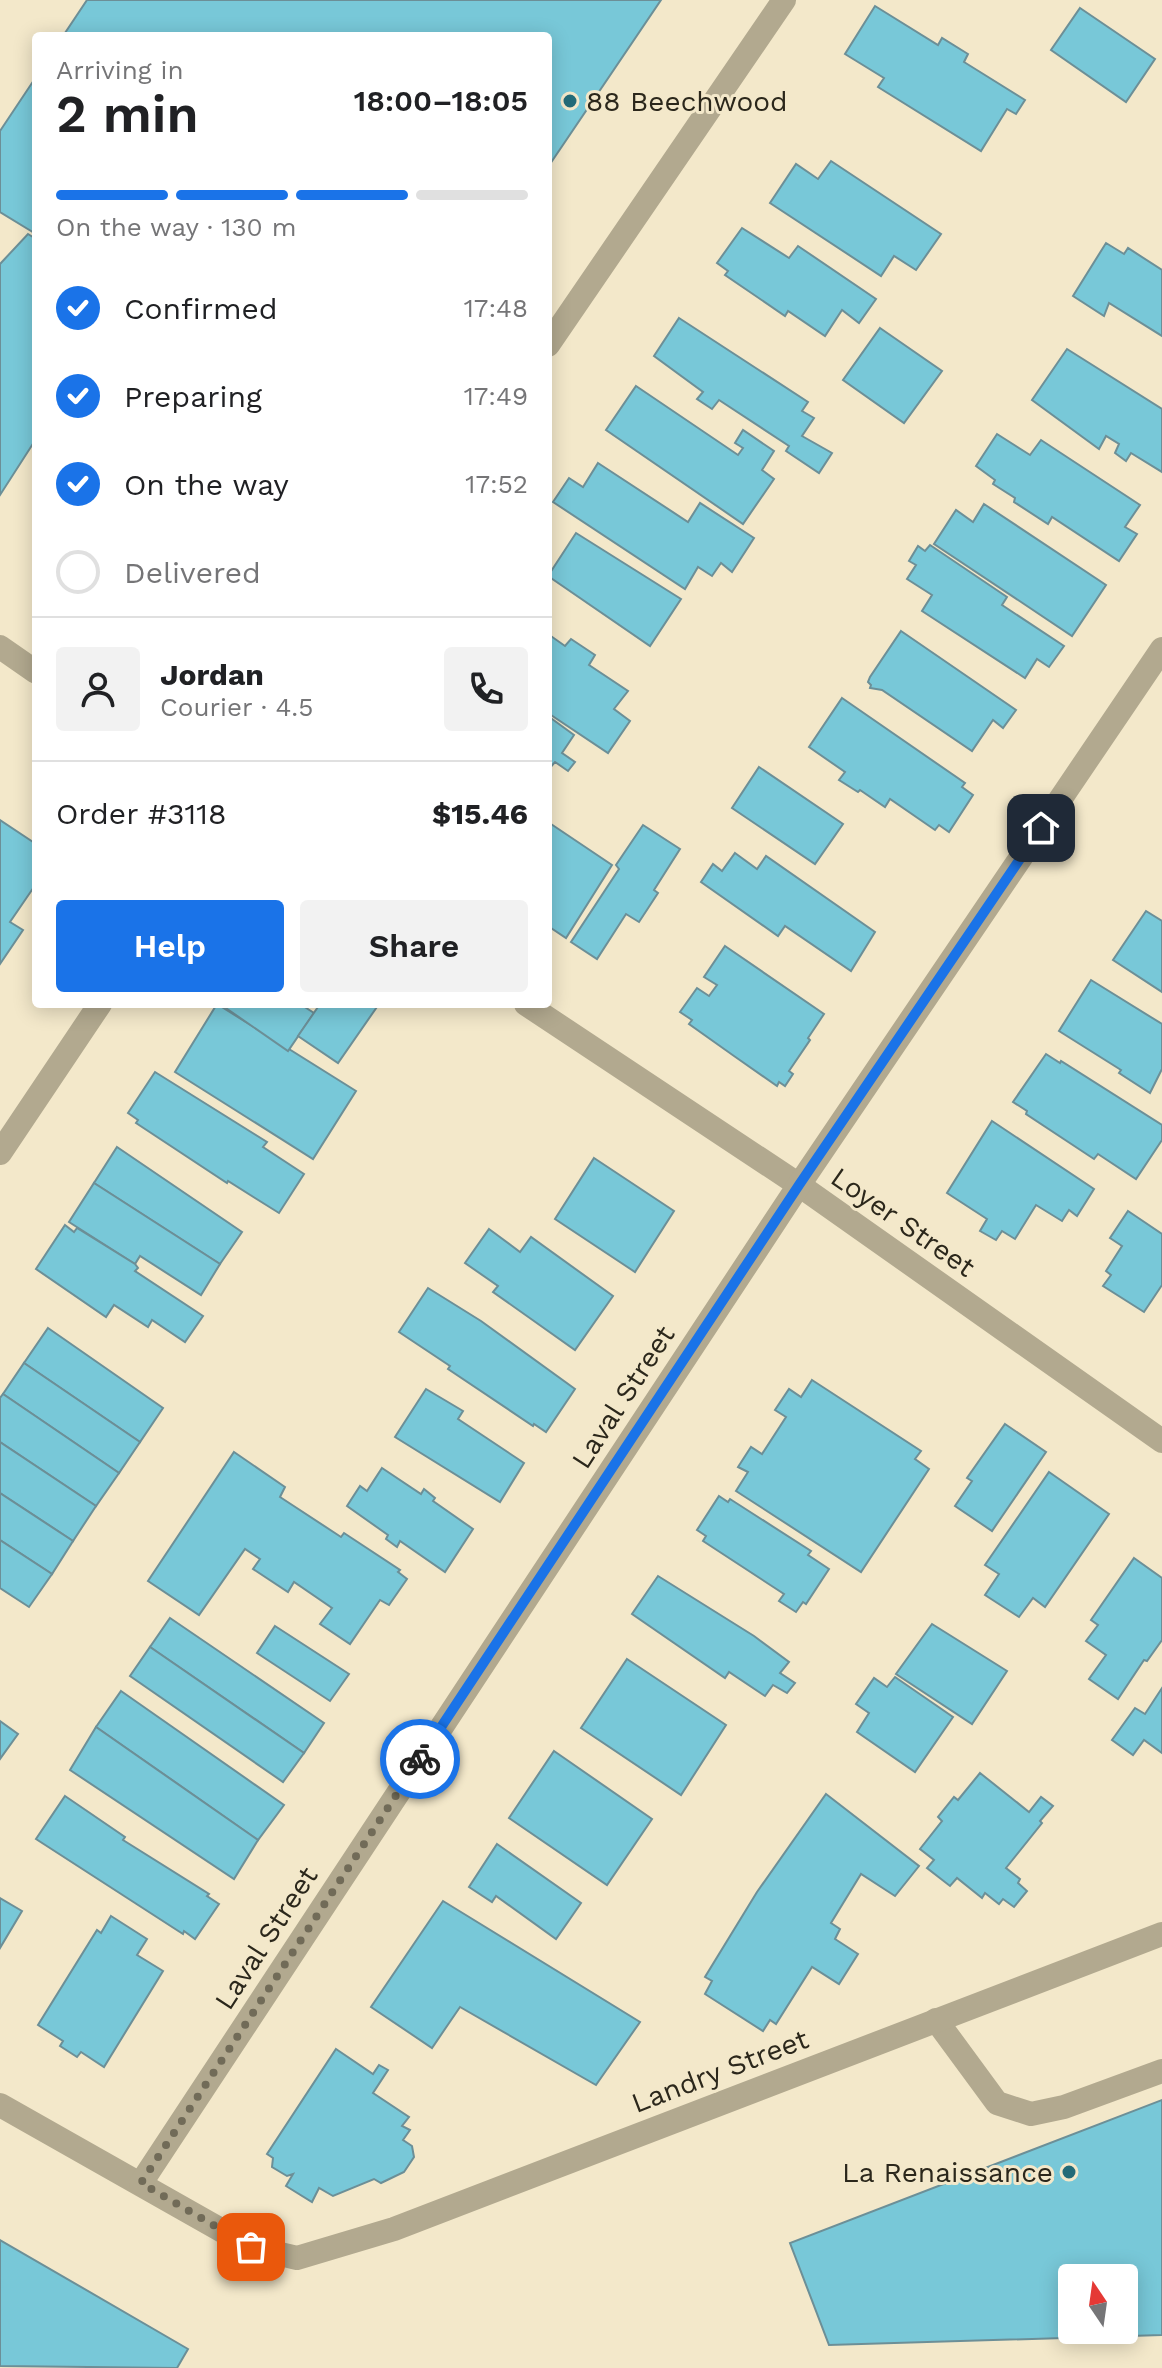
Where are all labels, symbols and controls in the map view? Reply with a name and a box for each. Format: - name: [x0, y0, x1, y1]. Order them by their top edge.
- text: Arriving in: [56, 55, 184, 85]
- text: 18:00–18:05: [354, 83, 528, 118]
- text: 2 min: [56, 84, 199, 145]
- place label: 88 Beechwood: [586, 85, 788, 118]
- marker: 88 Beechwood: [561, 92, 579, 110]
- text: On the way · 130 m: [56, 212, 296, 242]
- icon: check: [56, 286, 100, 330]
- text: Confirmed: [124, 291, 278, 326]
- text: 17:48: [464, 293, 528, 323]
- icon: check: [56, 374, 100, 418]
- text: Preparing: [124, 379, 262, 414]
- text: 17:49: [464, 381, 528, 411]
- icon: check: [56, 462, 100, 506]
- text: On the way: [124, 467, 289, 502]
- text: 17:52: [465, 469, 528, 499]
- text: Delivered: [124, 555, 261, 590]
- button: person: [56, 647, 140, 731]
- button: phone: [444, 647, 528, 731]
- text: Jordan: [160, 657, 264, 692]
- text: Courier · 4.5: [160, 692, 313, 722]
- pin: [1007, 794, 1075, 862]
- text: Order #3118: [56, 796, 227, 831]
- text: $15.46: [432, 796, 528, 831]
- icon: home: [1019, 806, 1063, 850]
- button: Help: [56, 900, 284, 992]
- button: Share: [300, 900, 528, 992]
- street label: Loyer Street: [825, 1160, 981, 1284]
- street label: Laval Street: [565, 1319, 682, 1475]
- courier: [380, 1719, 460, 1799]
- icon: bike: [398, 1737, 442, 1781]
- street label: Laval Street: [208, 1860, 325, 2016]
- street label: Landry Street: [627, 2022, 813, 2120]
- place label: La Renaissance: [842, 2156, 1053, 2189]
- marker: La Renaissance: [1060, 2163, 1078, 2181]
- pin: [217, 2213, 285, 2281]
- icon: bag: [229, 2225, 273, 2269]
- north arrow: [1058, 2264, 1138, 2344]
- map controls: [1058, 2264, 1138, 2344]

